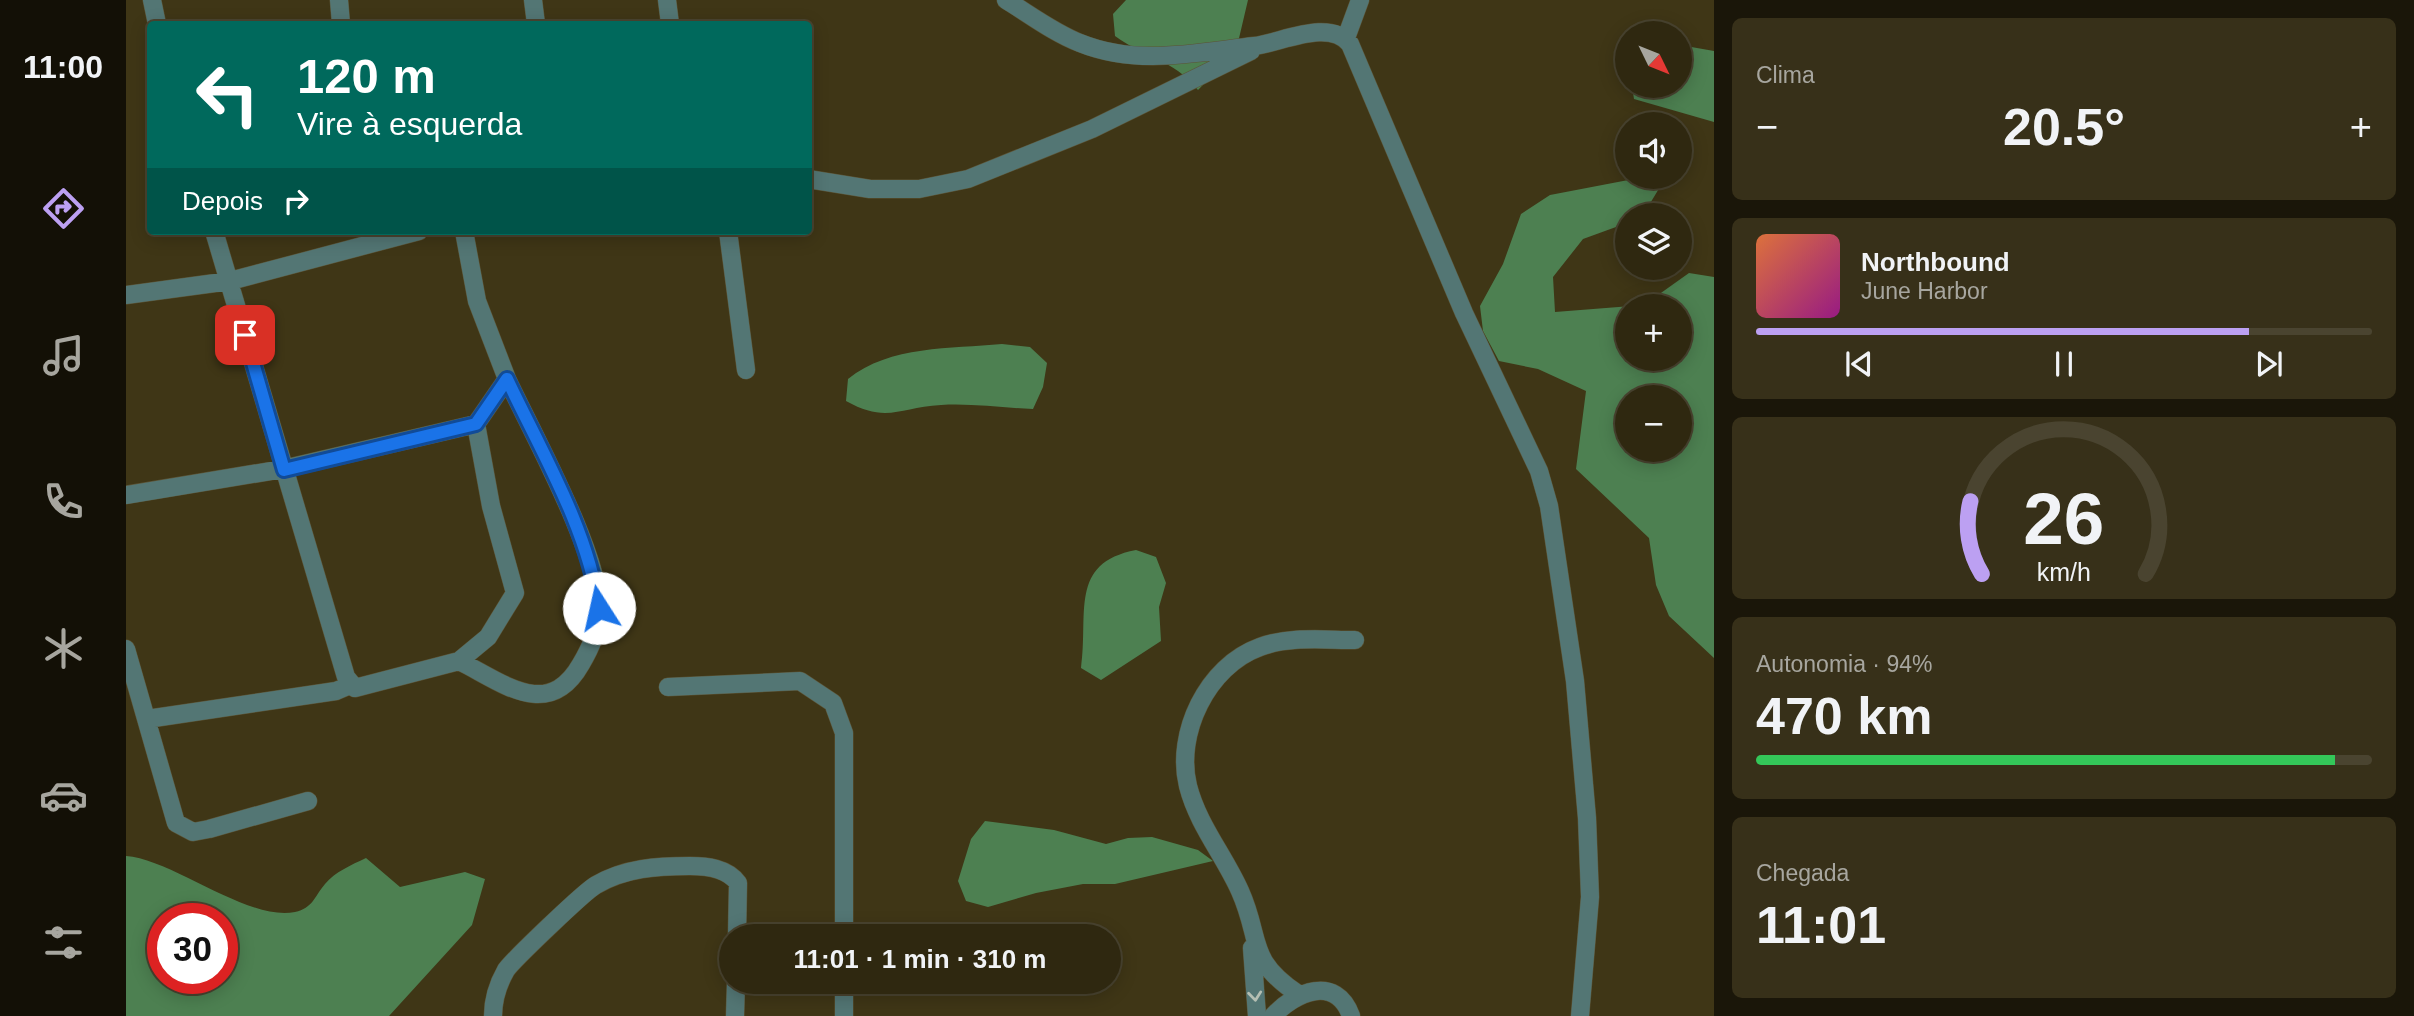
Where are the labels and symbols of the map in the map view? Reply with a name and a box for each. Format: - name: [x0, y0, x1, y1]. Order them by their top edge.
- north arrow: [1615, 21, 1692, 98]
- pin: [215, 305, 275, 365]
- position arrow: [562, 571, 636, 645]
- speed limit sign: 30: [147, 903, 238, 994]
- one-way arrow: [1248, 990, 1263, 1002]

